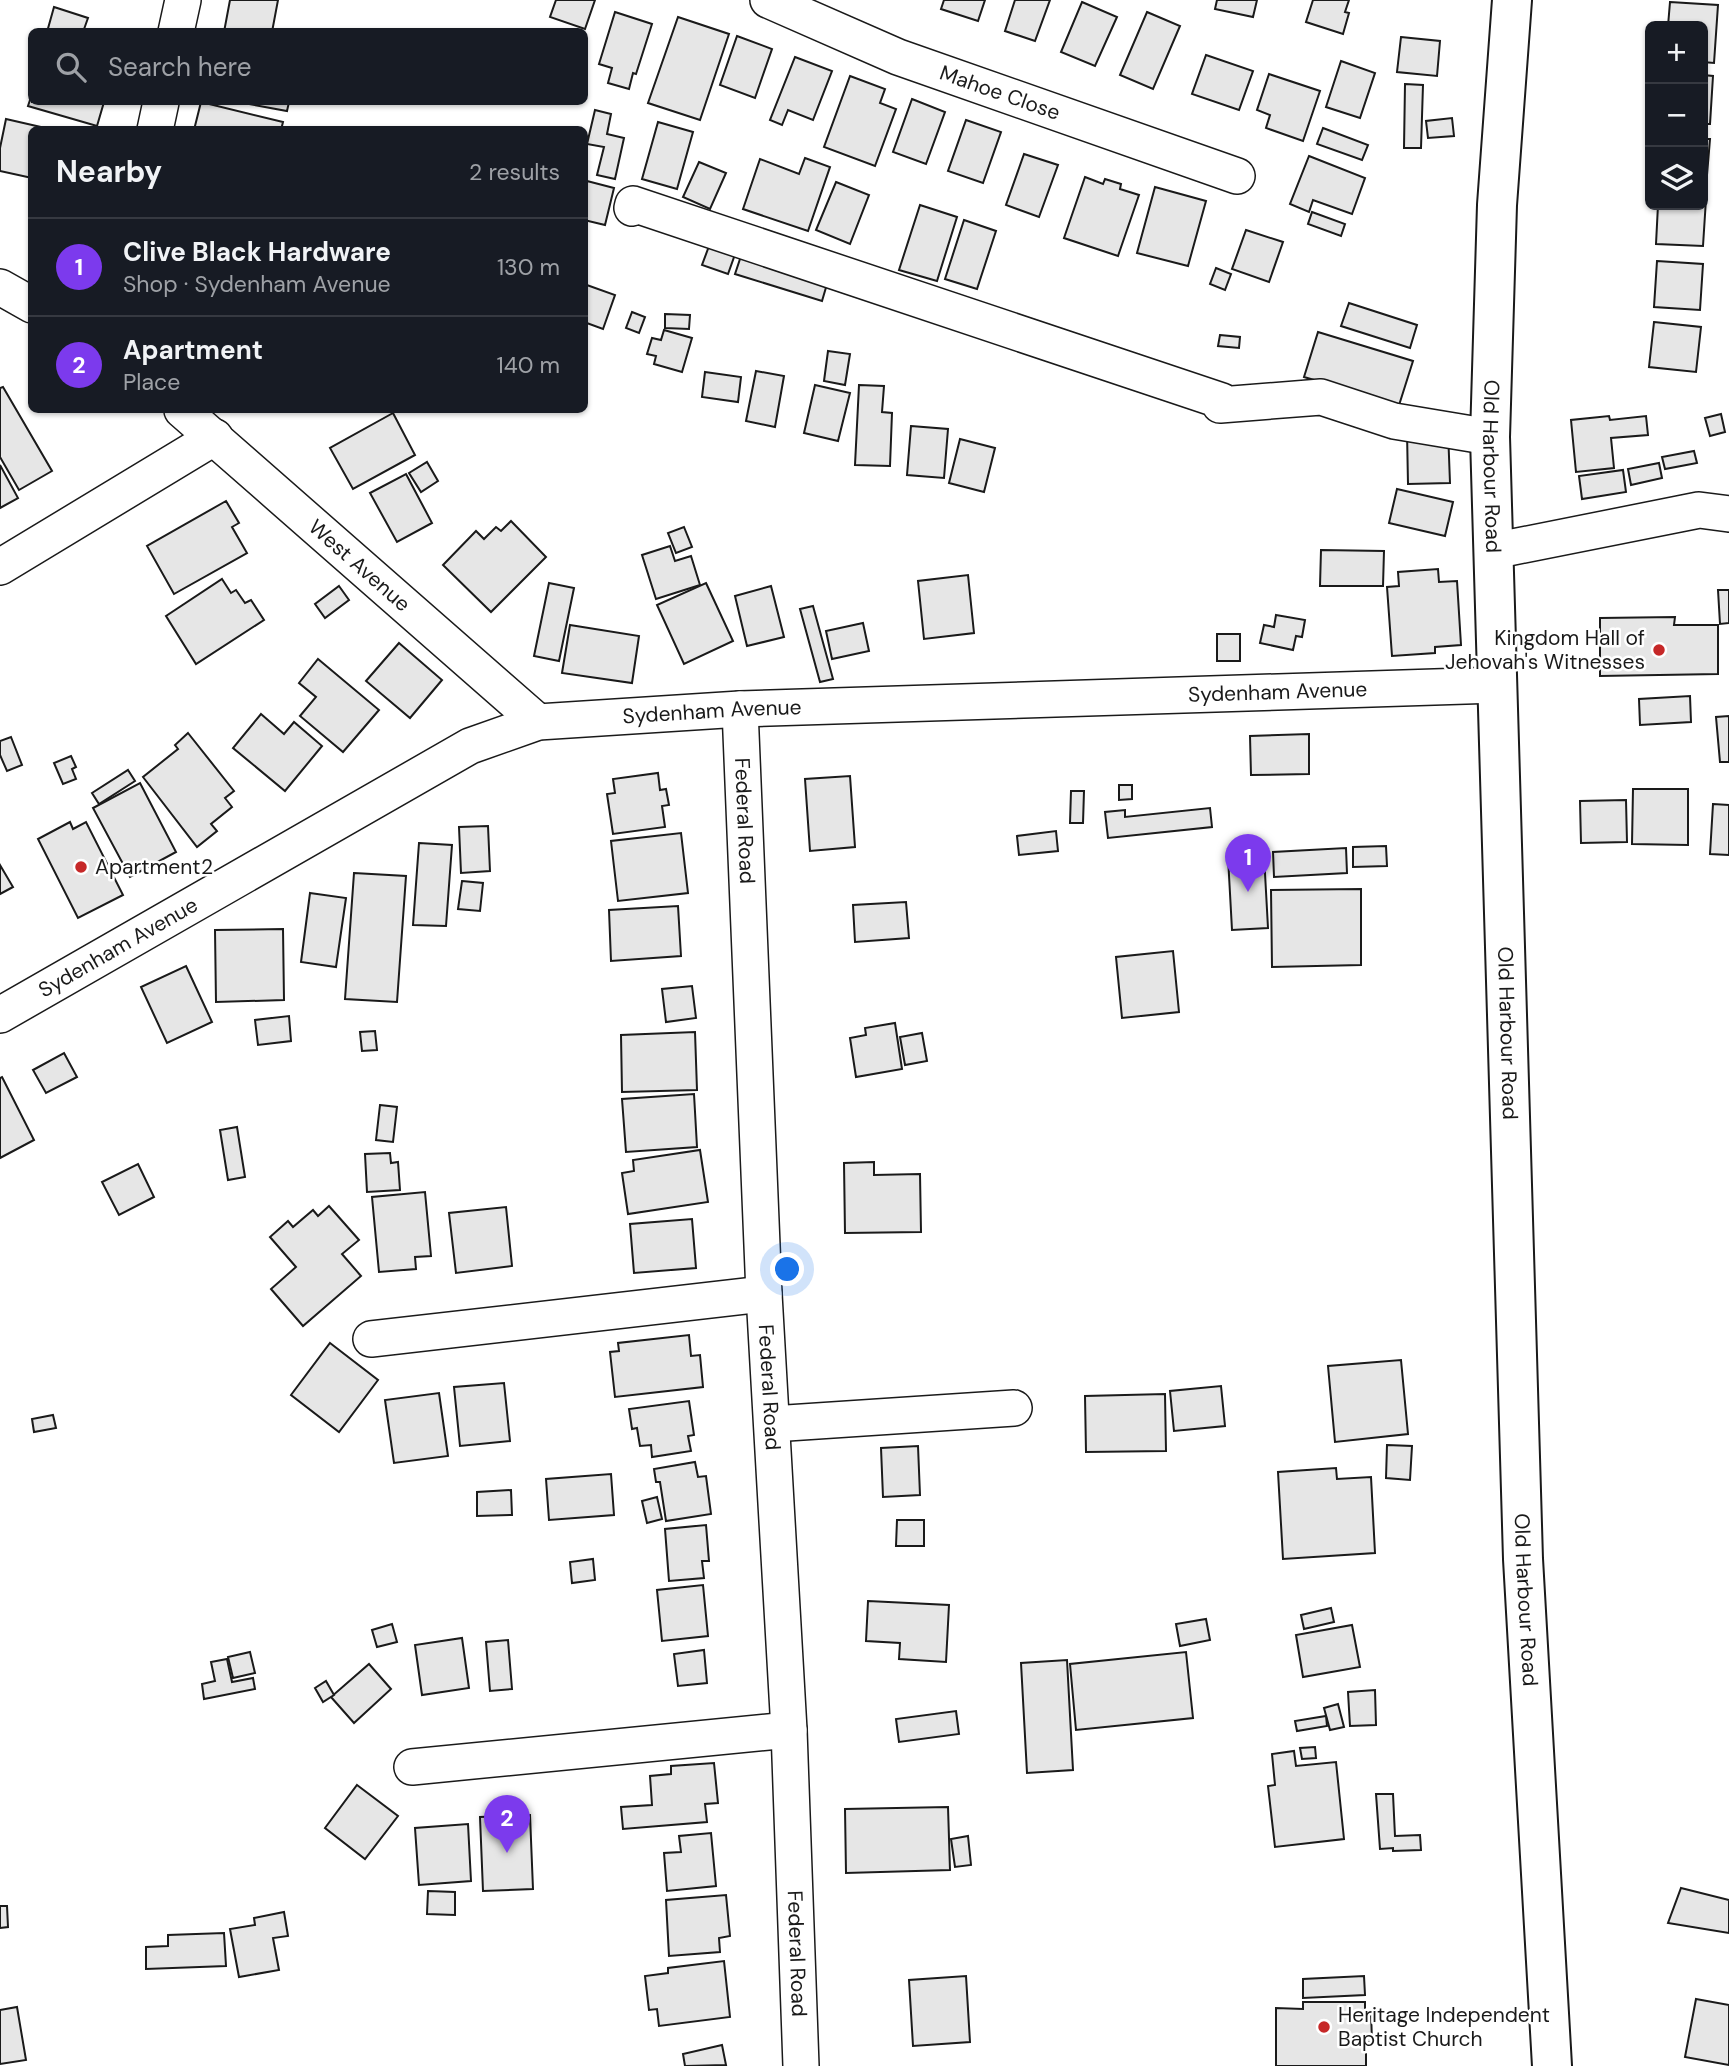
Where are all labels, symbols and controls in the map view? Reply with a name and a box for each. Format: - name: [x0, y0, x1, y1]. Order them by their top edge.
- map controls: [1645, 21, 1708, 210]
- button: +: [1645, 21, 1708, 84]
- search box: [28, 28, 588, 105]
- icon: search: [52, 48, 90, 86]
- text: Search here: [108, 50, 251, 84]
- street label: Mahoe Close: [936, 59, 1064, 127]
- button: −: [1645, 84, 1708, 147]
- button: layers: [1645, 147, 1708, 210]
- text: Nearby: [56, 152, 162, 191]
- text: 2 results: [469, 157, 560, 187]
- text: Clive Black Hardware: [123, 235, 391, 269]
- text: 1: [75, 252, 83, 282]
- text: 130 m: [497, 252, 560, 282]
- text: Shop · Sydenham Avenue: [123, 269, 391, 299]
- text: Apartment: [123, 333, 263, 367]
- text: 2: [72, 350, 86, 380]
- text: 140 m: [497, 350, 560, 380]
- text: Place: [123, 367, 180, 397]
- street label: Old Harbour Road: [1476, 379, 1507, 553]
- street label: West Avenue: [303, 513, 416, 618]
- place label: Kingdom Hall of Jehovah's Witnesses: [1445, 624, 1645, 676]
- marker: Kingdom Hall of Jehovah's Witnesses: [1651, 642, 1667, 658]
- street label: Sydenham Avenue: [1188, 675, 1368, 709]
- street label: Sydenham Avenue: [622, 693, 802, 731]
- street label: Federal Road: [728, 757, 761, 885]
- pin: 1: [1225, 834, 1271, 892]
- place label: Apartment2: [95, 853, 213, 881]
- marker: Apartment2: [73, 859, 89, 875]
- street label: Sydenham Avenue: [33, 891, 203, 1004]
- street label: Old Harbour Road: [1491, 946, 1524, 1120]
- your location: [770, 1252, 804, 1286]
- street label: Federal Road: [752, 1324, 787, 1451]
- street label: Old Harbour Road: [1508, 1513, 1544, 1687]
- pin: 2: [484, 1795, 530, 1853]
- street label: Federal Road: [781, 1890, 813, 2017]
- place label: Heritage Independent Baptist Church: [1338, 2001, 1550, 2053]
- marker: Heritage Independent Baptist Church: [1316, 2019, 1332, 2035]

